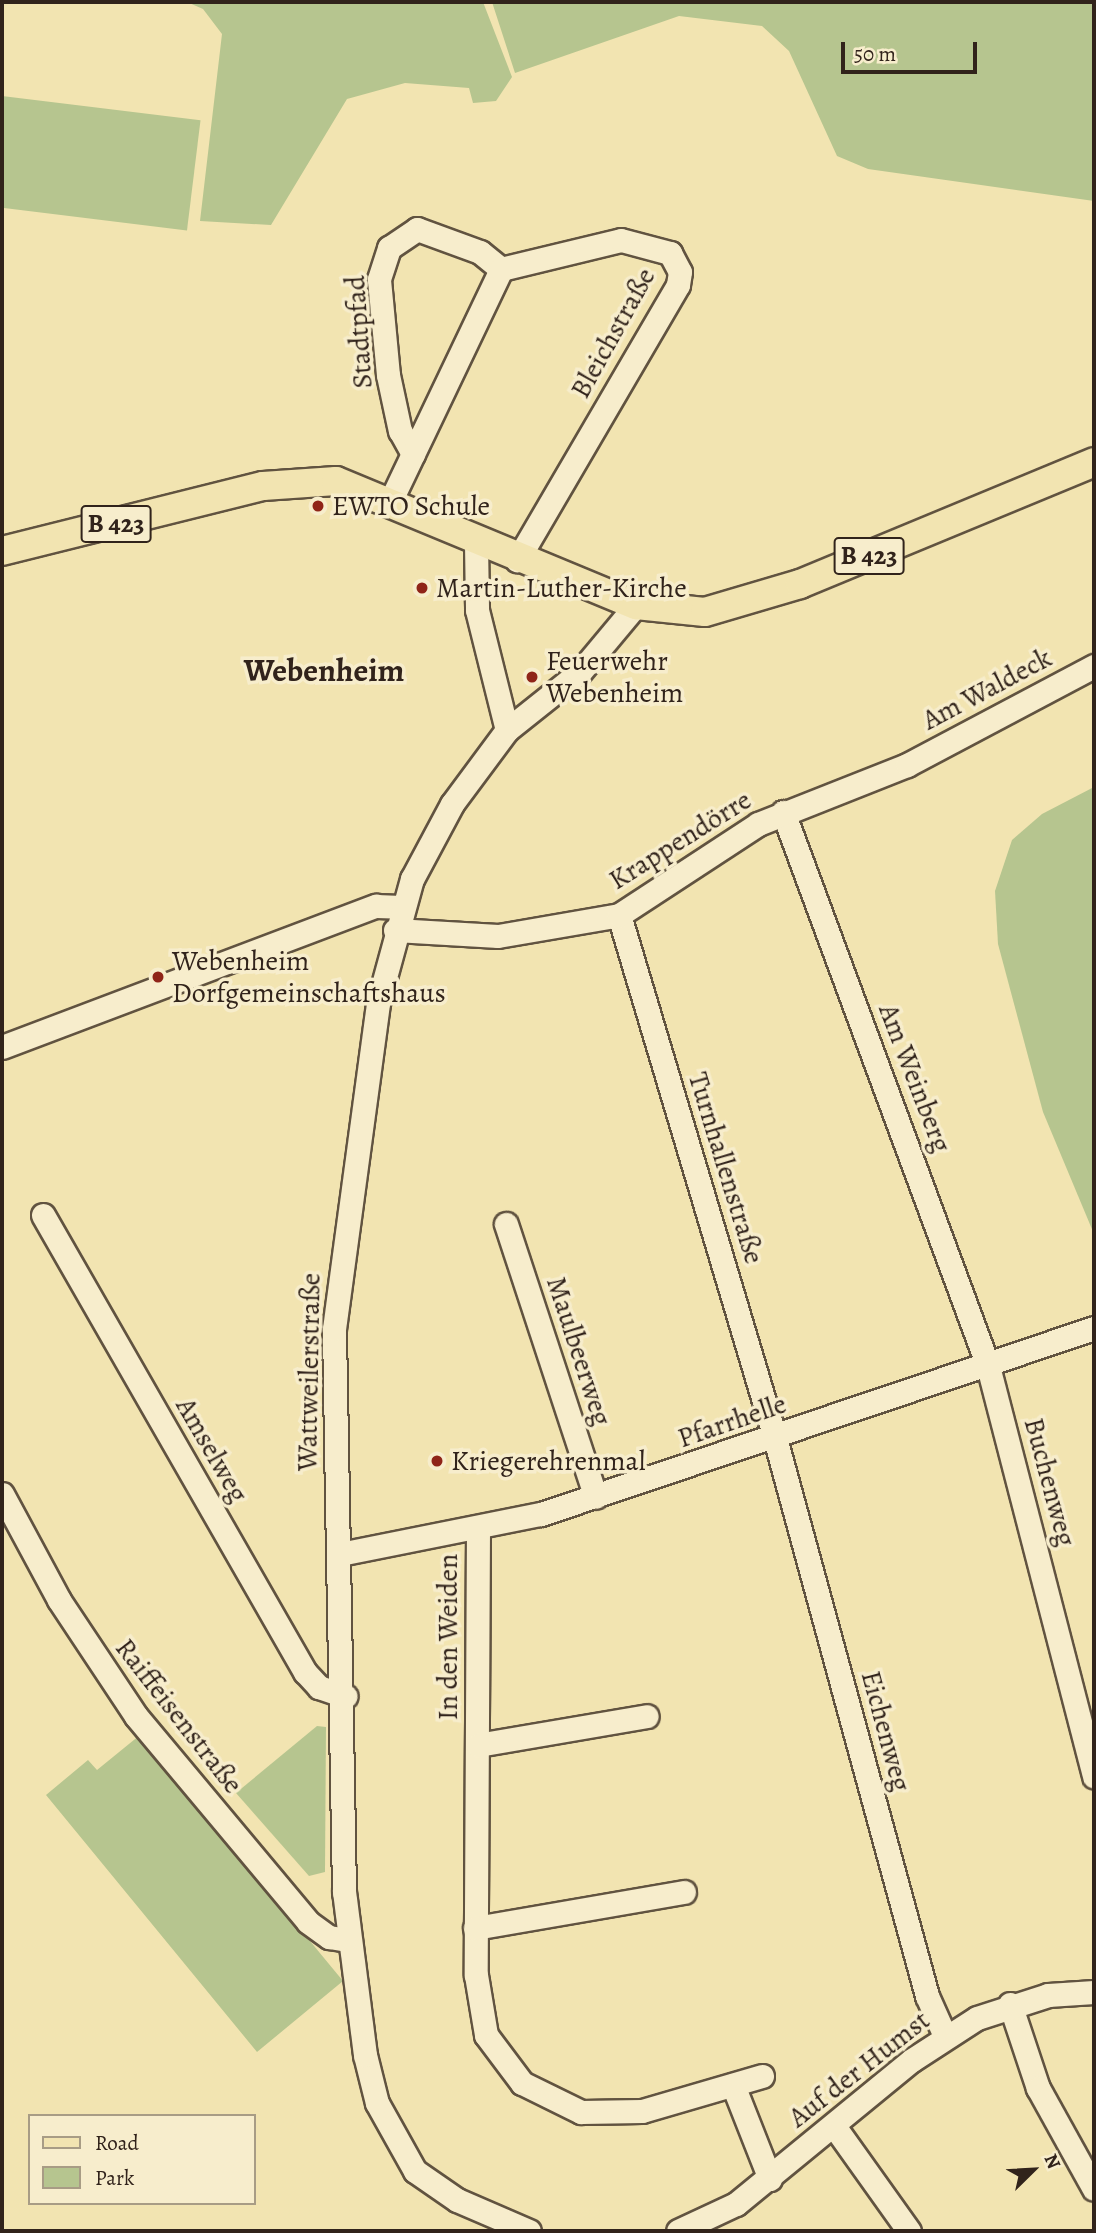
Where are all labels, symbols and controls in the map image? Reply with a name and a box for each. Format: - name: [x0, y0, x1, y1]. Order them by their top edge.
- scale bar: [844, 28, 981, 72]
- text: 50 m: [854, 40, 896, 68]
- street label: Bleichstraße: [563, 262, 663, 404]
- street label: Stadtpfad: [338, 274, 380, 390]
- place label: EWTO Schule: [332, 489, 490, 523]
- marker: EWTO Schule: [310, 498, 326, 514]
- road number: B 423: [79, 502, 153, 546]
- road number: B 423: [832, 534, 906, 578]
- place label: Martin-Luther-Kirche: [436, 571, 687, 605]
- marker: Martin-Luther-Kirche: [414, 580, 430, 596]
- street label: Am Waldeck: [917, 641, 1057, 737]
- place label: Feuerwehr Webenheim: [546, 644, 683, 710]
- district label: Webenheim: [244, 651, 404, 689]
- marker: Feuerwehr Webenheim: [524, 669, 540, 685]
- street label: Krappendörre: [603, 783, 757, 897]
- place label: Webenheim Dorfgemeinschaftshaus: [172, 944, 446, 1010]
- marker: Webenheim Dorfgemeinschaftshaus: [150, 969, 166, 985]
- street label: Am Weinberg: [871, 999, 959, 1157]
- street label: Turnhallenstraße: [681, 1068, 771, 1268]
- street label: Maulbeerweg: [539, 1272, 619, 1430]
- street label: Wattweilerstraße: [290, 1273, 328, 1471]
- street label: Pfarrhelle: [673, 1387, 791, 1455]
- street label: Amselweg: [169, 1392, 255, 1508]
- street label: Buchenweg: [1017, 1414, 1083, 1550]
- place label: Kriegerehrenmal: [451, 1444, 645, 1478]
- marker: Kriegerehrenmal: [429, 1453, 445, 1469]
- street label: In den Weiden: [431, 1554, 465, 1720]
- street label: Raiffeisenstraße: [108, 1632, 250, 1800]
- street label: Eichenweg: [854, 1667, 918, 1795]
- street label: Auf der Humst: [782, 2004, 936, 2134]
- legend: [28, 2114, 256, 2205]
- text: Road: [95, 2129, 139, 2157]
- north arrow: [998, 2135, 1068, 2205]
- text: N: [1037, 2150, 1067, 2173]
- text: Park: [95, 2164, 134, 2192]

